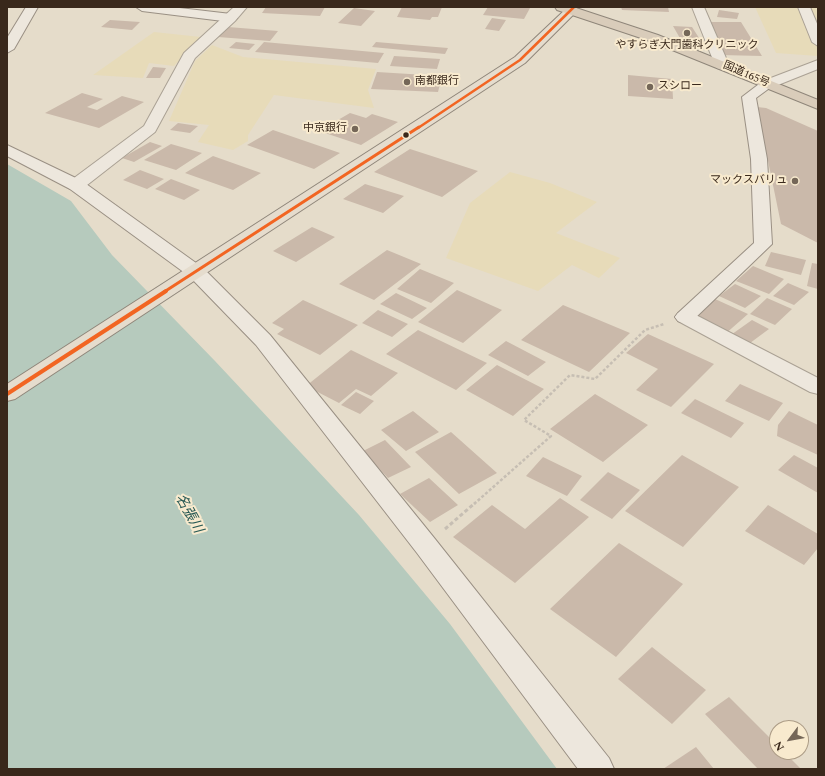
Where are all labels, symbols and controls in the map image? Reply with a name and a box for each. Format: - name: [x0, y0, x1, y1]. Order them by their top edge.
- marker: やすらぎ大門歯科クリニック: [682, 28, 692, 38]
- place label: やすらぎ大門歯科クリニック: [616, 39, 758, 53]
- street label: 国道165号: [721, 59, 771, 91]
- place label: 南都銀行: [415, 75, 459, 89]
- marker: 南都銀行: [402, 77, 412, 87]
- place label: スシロー: [658, 80, 702, 94]
- marker: スシロー: [645, 82, 655, 92]
- place label: 中京銀行: [303, 122, 347, 136]
- marker: 中京銀行: [350, 124, 360, 134]
- unlabelled marker: [401, 130, 411, 140]
- place label: マックスバリュ: [710, 174, 787, 188]
- marker: マックスバリュ: [790, 176, 800, 186]
- water label: 名張川: [170, 492, 206, 536]
- north arrow: [769, 720, 809, 760]
- text: N: [770, 738, 789, 754]

